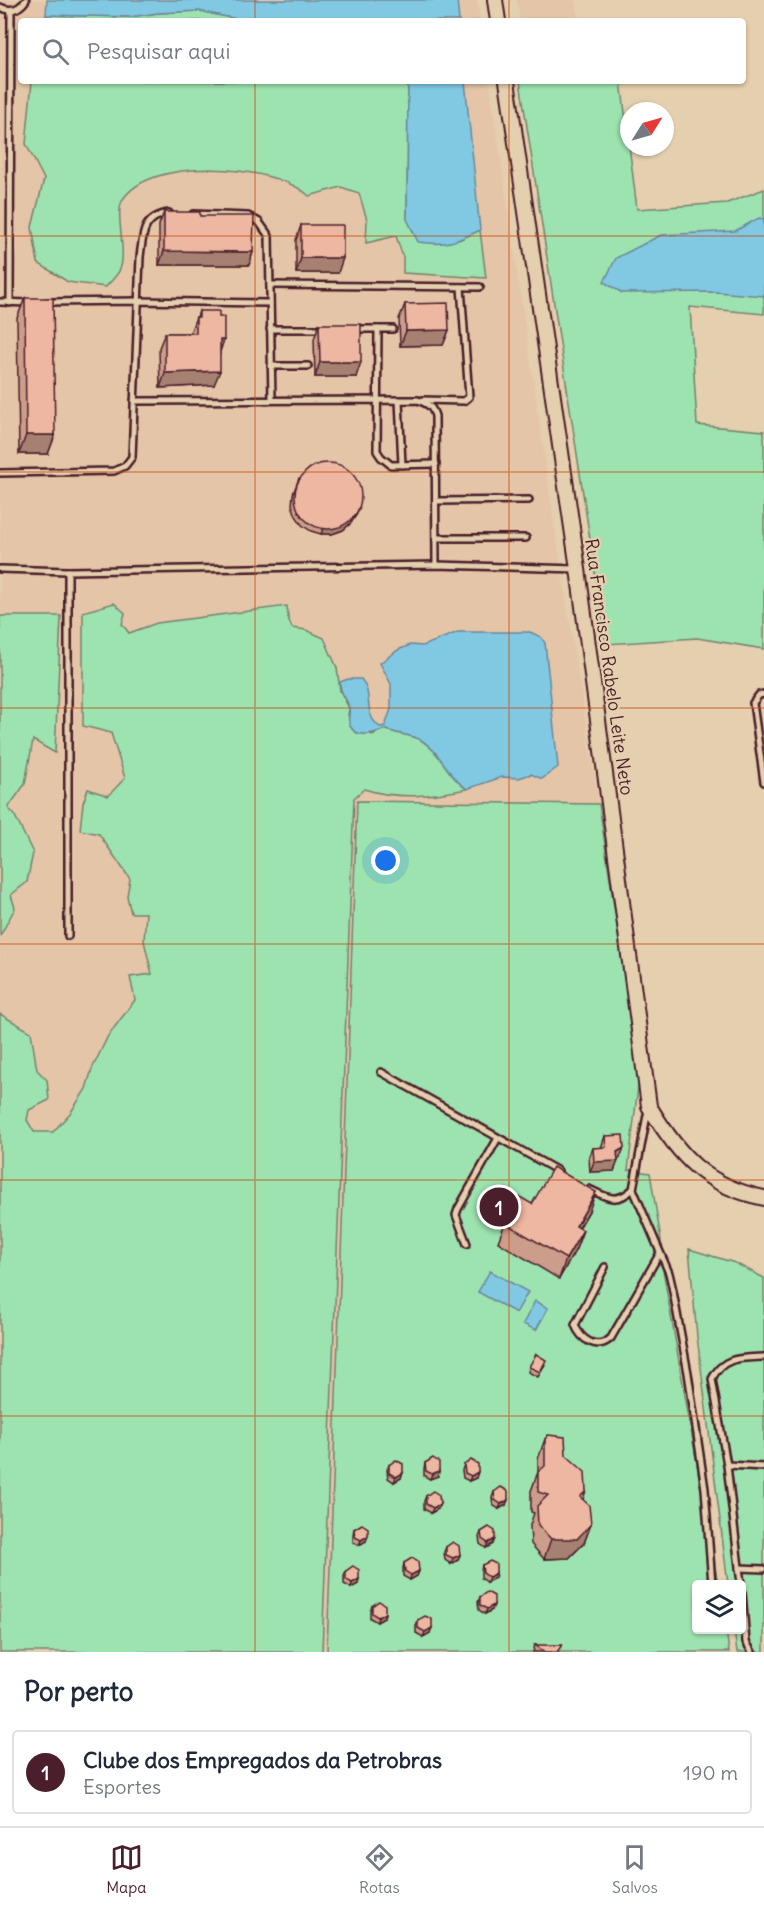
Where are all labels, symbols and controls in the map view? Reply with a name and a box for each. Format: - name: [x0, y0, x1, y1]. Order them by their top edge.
- search box: [18, 18, 746, 84]
- icon: search: [39, 35, 72, 68]
- text: Pesquisar aqui: [87, 37, 230, 65]
- north arrow: [620, 102, 674, 156]
- street label: Rua Francisco Rabelo Leite Neto: [580, 537, 639, 797]
- your location: [371, 846, 400, 875]
- pin: 1: [480, 1184, 518, 1230]
- map controls: [692, 1580, 746, 1634]
- button: layers: [692, 1580, 746, 1634]
- text: Por perto: [24, 1675, 133, 1708]
- text: Clube dos Empregados da Petrobras: [83, 1746, 442, 1774]
- text: 1: [42, 1760, 49, 1785]
- text: 190 m: [683, 1760, 738, 1785]
- text: Esportes: [83, 1774, 161, 1799]
- tab: Mapa: [106, 1841, 146, 1897]
- tab: Rotas: [359, 1841, 400, 1897]
- tab: Salvos: [612, 1841, 658, 1897]

